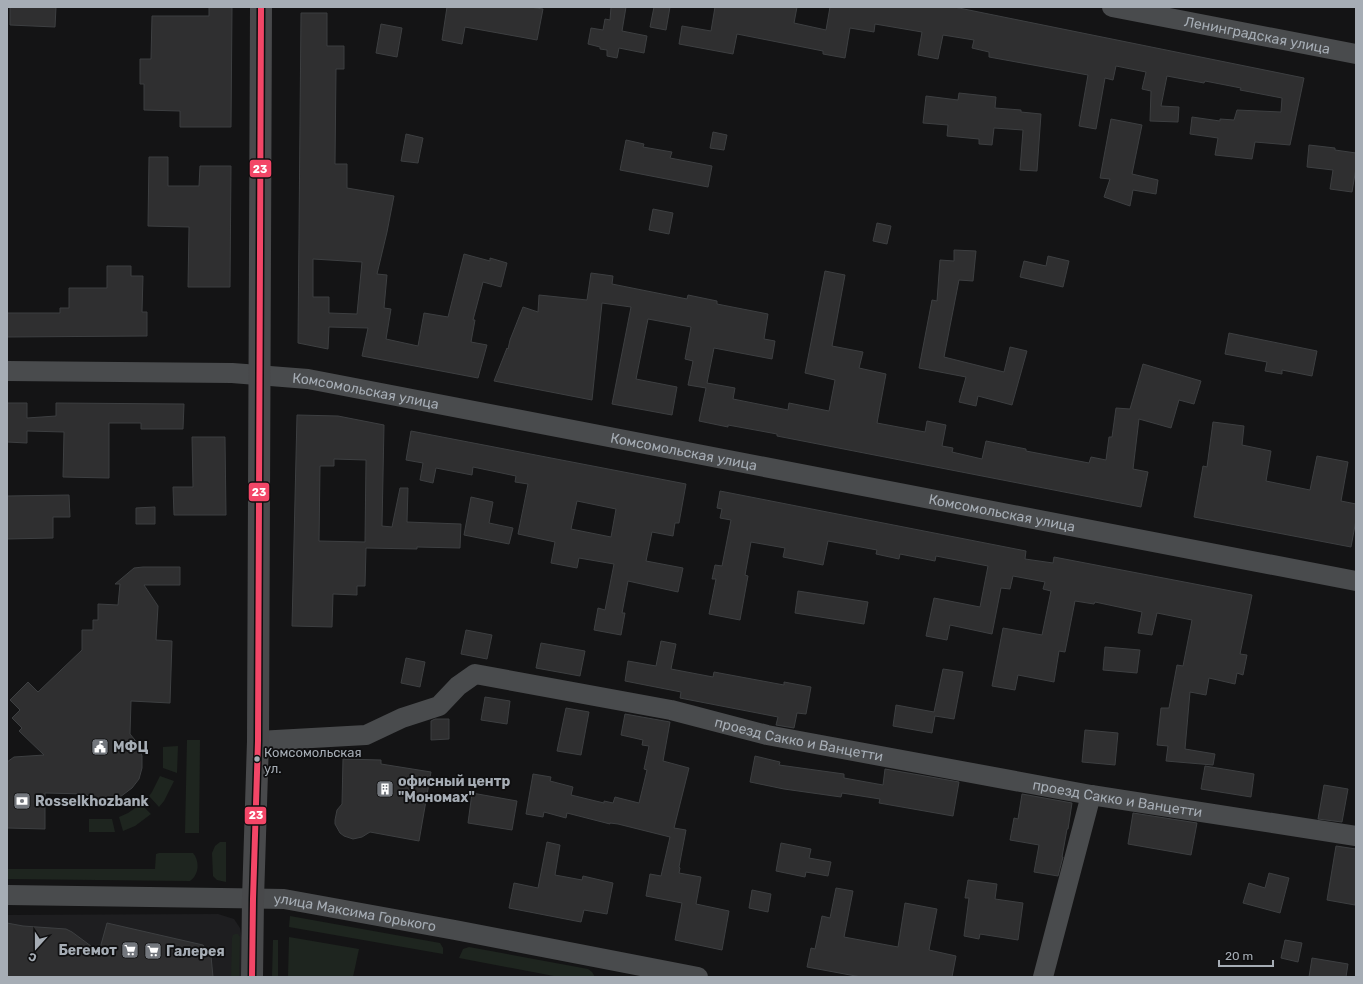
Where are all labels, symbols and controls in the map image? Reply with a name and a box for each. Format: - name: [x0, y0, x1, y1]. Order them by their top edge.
- street label: Ленинградская улица: [1183, 13, 1332, 58]
- line badge: 23: [249, 159, 272, 178]
- text: 23: [253, 163, 267, 176]
- street label: Комсомольская улица: [292, 370, 440, 413]
- street label: Комсомольская улица: [609, 429, 758, 474]
- line badge: 23: [248, 482, 270, 502]
- text: 23: [252, 486, 266, 499]
- street label: Комсомольская улица: [927, 491, 1077, 536]
- street label: проезд Сакко и Ванцетти: [713, 714, 885, 765]
- public building icon: МФЦ: [90, 737, 110, 757]
- place label: МФЦ: [113, 739, 149, 756]
- place label: Комсомольская ул.: [264, 745, 362, 776]
- marker: Комсомольская ул.: [252, 754, 262, 764]
- place label: офисный центр "Мономах": [398, 773, 510, 806]
- street label: проезд Сакко и Ванцетти: [1031, 776, 1204, 821]
- building icon: офисный центр "Мономах": [375, 779, 395, 799]
- bank icon: Rosselkhozbank: [12, 791, 32, 811]
- place label: Rosselkhozbank: [35, 793, 150, 810]
- line badge: 23: [244, 806, 267, 825]
- text: 23: [249, 809, 263, 822]
- street label: улица Максима Горького: [273, 891, 437, 935]
- north arrow: [16, 928, 56, 968]
- supermarket icon: Бегемот: [120, 940, 140, 960]
- supermarket icon: Галерея: [143, 941, 163, 961]
- place label: Бегемот: [58, 942, 117, 959]
- scale bar: [1219, 942, 1273, 968]
- place label: Галерея: [166, 943, 225, 960]
- text: С: [26, 949, 39, 964]
- text: 20 m: [1225, 949, 1253, 963]

